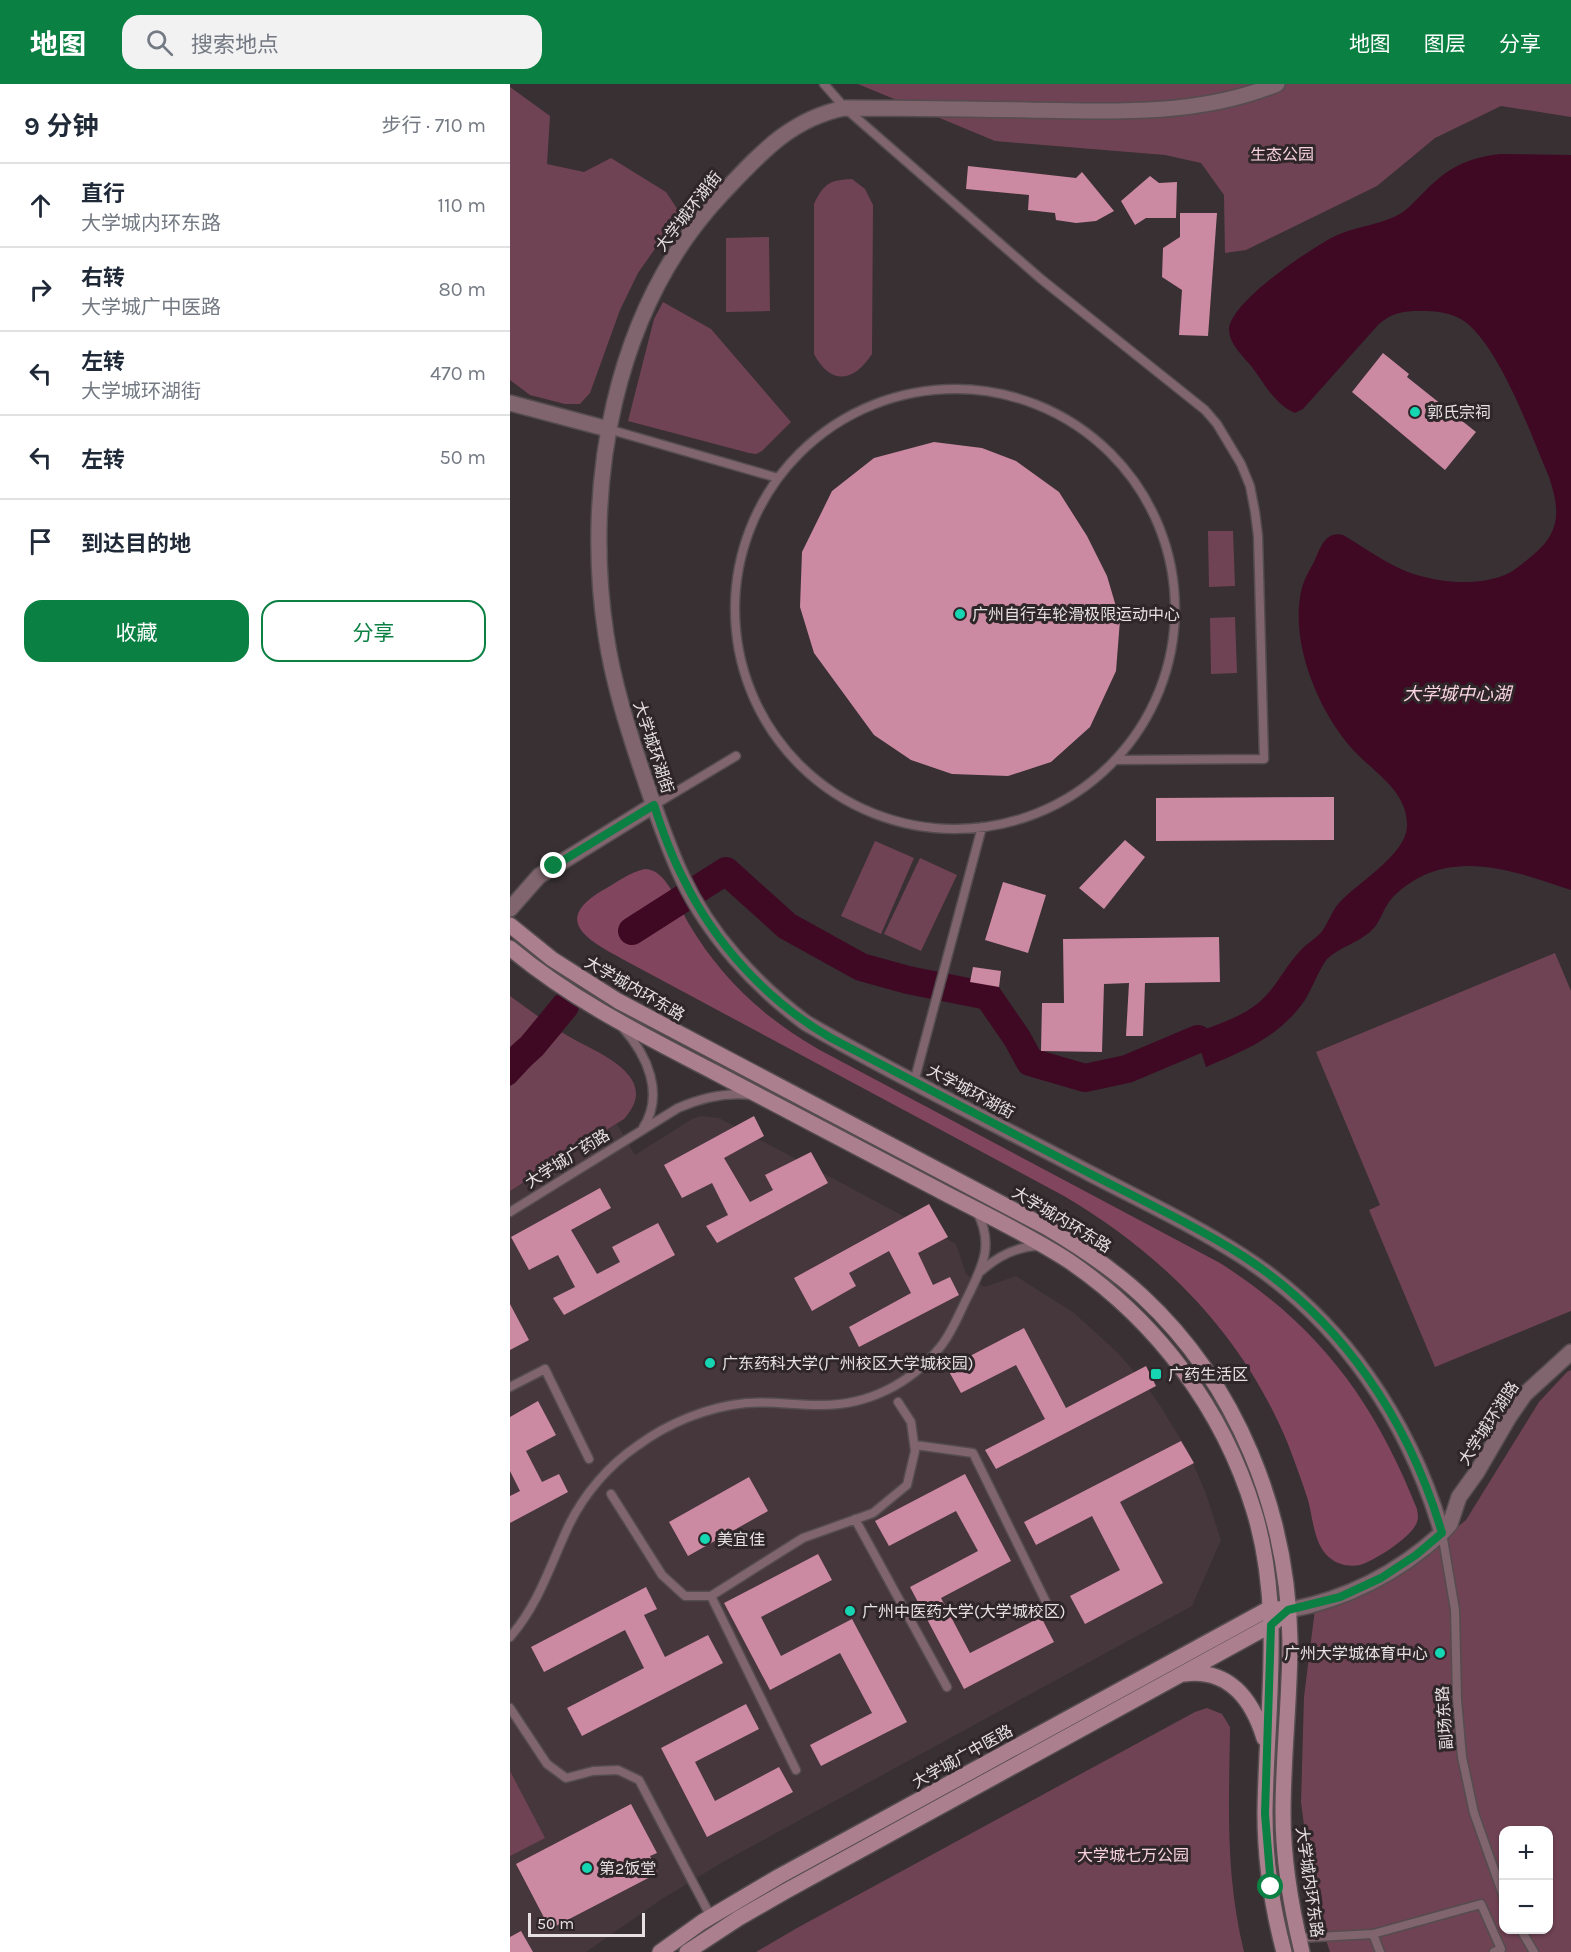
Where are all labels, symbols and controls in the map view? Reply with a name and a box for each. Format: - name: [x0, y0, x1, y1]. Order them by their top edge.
- search box: [122, 15, 542, 69]
- icon: search: [143, 26, 176, 59]
- text: 地图: [30, 28, 86, 61]
- text: 搜索地点: [191, 32, 279, 58]
- text: 地图: [1349, 32, 1391, 56]
- text: 图层: [1424, 32, 1466, 56]
- text: 分享: [1499, 32, 1541, 56]
- text: 9 分钟: [24, 111, 98, 142]
- text: 步行 · 710 m: [382, 114, 486, 137]
- park label: 生态公园: [1250, 145, 1314, 164]
- street label: 大学城环湖街: [651, 168, 725, 255]
- text: 直行: [81, 181, 125, 207]
- icon: ahead: [24, 189, 57, 222]
- text: 110 m: [437, 194, 486, 217]
- text: 大学城内环东路: [81, 212, 221, 235]
- text: 右转: [81, 265, 125, 291]
- icon: right: [24, 273, 57, 306]
- text: 80 m: [438, 278, 486, 301]
- text: 大学城广中医路: [81, 296, 221, 319]
- text: 左转: [81, 349, 125, 375]
- icon: left: [24, 357, 57, 390]
- text: 470 m: [430, 362, 486, 385]
- text: 大学城环湖街: [81, 380, 201, 403]
- place label: 郭氏宗祠: [1427, 403, 1491, 422]
- marker: 郭氏宗祠: [1408, 405, 1422, 419]
- icon: left: [24, 441, 57, 474]
- text: 50 m: [439, 446, 486, 469]
- text: 左转: [81, 447, 125, 473]
- icon: arrive: [24, 525, 57, 558]
- text: 到达目的地: [81, 531, 191, 557]
- button: 收藏: [24, 600, 249, 662]
- button: 分享: [261, 600, 486, 662]
- place label: 广州自行车轮滑极限运动中心: [972, 605, 1180, 624]
- marker: 广州自行车轮滑极限运动中心: [953, 607, 967, 621]
- water label: 大学城中心湖: [1403, 683, 1514, 705]
- street label: 大学城环湖街: [630, 699, 677, 796]
- route end: [540, 852, 566, 878]
- street label: 大学城内环东路: [581, 952, 688, 1025]
- street label: 大学城环湖街: [924, 1061, 1018, 1122]
- street label: 大学城广药路: [522, 1125, 613, 1192]
- street label: 大学城内环东路: [1009, 1182, 1115, 1256]
- place label: 广东药科大学(广州校区大学城校园): [722, 1354, 973, 1373]
- marker: 广东药科大学(广州校区大学城校园): [703, 1356, 717, 1370]
- place label: 广药生活区: [1168, 1365, 1248, 1384]
- marker: 广药生活区: [1149, 1367, 1163, 1381]
- street label: 大学城环湖路: [1454, 1378, 1523, 1469]
- place label: 美宜佳: [717, 1530, 765, 1549]
- marker: 美宜佳: [698, 1532, 712, 1546]
- place label: 广州中医药大学(大学城校区): [862, 1602, 1065, 1621]
- marker: 广州中医药大学(大学城校区): [843, 1604, 857, 1618]
- place label: 广州大学城体育中心: [1284, 1644, 1428, 1663]
- marker: 广州大学城体育中心: [1433, 1646, 1447, 1660]
- street label: 副场东路: [1433, 1685, 1456, 1751]
- street label: 大学城广中医路: [909, 1721, 1016, 1792]
- street label: 大学城内环东路: [1292, 1825, 1327, 1939]
- map controls: [1499, 1826, 1553, 1934]
- button: +: [1499, 1826, 1553, 1880]
- park label: 大学城七万公园: [1077, 1846, 1189, 1865]
- place label: 第2饭堂: [599, 1859, 656, 1878]
- marker: 第2饭堂: [580, 1861, 594, 1875]
- route start: [1257, 1873, 1283, 1899]
- button: −: [1499, 1880, 1553, 1934]
- scale bar: [528, 1910, 645, 1938]
- text: 50 m: [537, 1914, 574, 1933]

